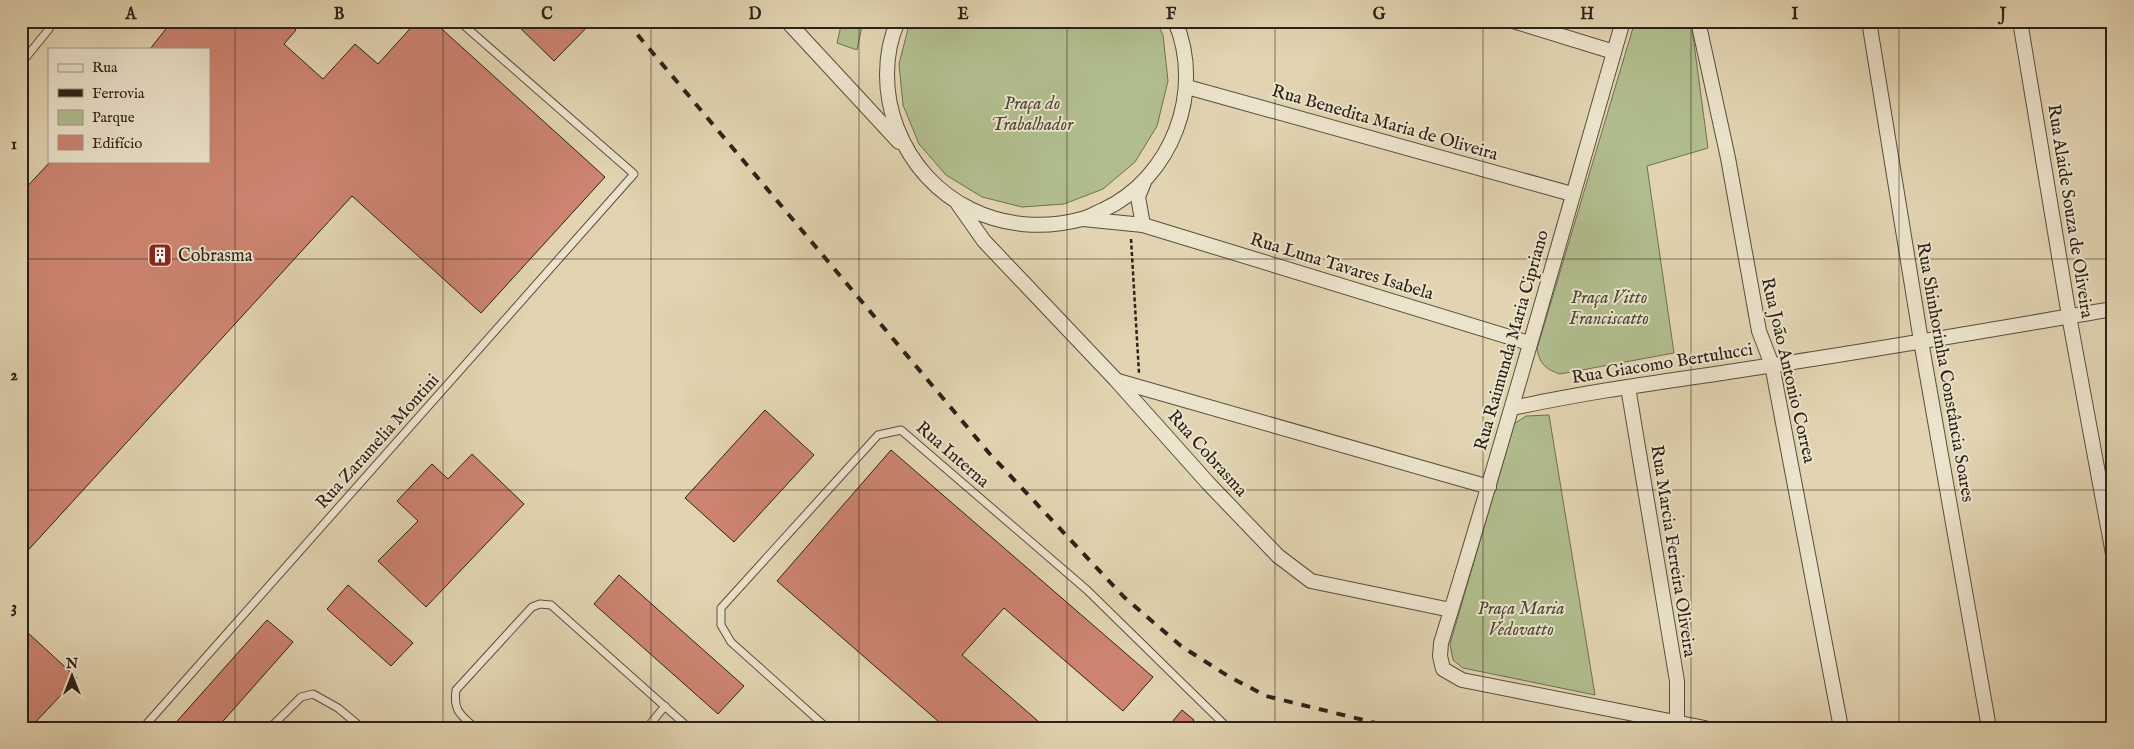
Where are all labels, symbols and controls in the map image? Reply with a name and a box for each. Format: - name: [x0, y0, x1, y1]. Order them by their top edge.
- text: A: [125, 5, 138, 25]
- text: B: [334, 5, 345, 25]
- text: C: [541, 5, 553, 25]
- text: D: [749, 5, 762, 25]
- text: E: [957, 5, 969, 25]
- text: F: [1166, 5, 1177, 25]
- text: G: [1373, 5, 1386, 25]
- text: H: [1580, 5, 1594, 25]
- text: I: [1792, 5, 1799, 25]
- text: J: [1998, 5, 2007, 25]
- legend: [48, 48, 210, 162]
- text: Rua: [92, 58, 118, 77]
- street label: Rua Benedita Maria de Oliveira: [1269, 80, 1501, 167]
- text: Ferrovia: [92, 84, 145, 103]
- park label: Praça do Trabalhador: [991, 93, 1074, 137]
- street label: Rua Alaide Souza de Oliveira: [2041, 103, 2098, 320]
- text: Parque: [92, 108, 135, 127]
- text: Edifício: [92, 134, 142, 153]
- text: 1: [11, 135, 17, 155]
- street label: Rua Raimunda Maria Cipriano: [1470, 227, 1555, 453]
- street label: Rua Luna Tavares Isabela: [1247, 229, 1436, 306]
- street label: Rua Shinhorinha Constância Soares: [1910, 241, 1979, 504]
- building icon: Cobrasma: [147, 242, 173, 268]
- place label: Cobrasma: [178, 245, 253, 268]
- street label: Rua João Antonio Correa: [1755, 275, 1820, 466]
- park label: Praça Vitto Franciscatto: [1569, 287, 1649, 331]
- street label: Rua Giacomo Bertulucci: [1570, 339, 1755, 390]
- text: 2: [10, 366, 18, 386]
- street label: Rua Zaramelia Montini: [311, 369, 445, 514]
- street label: Rua Cobrasma: [1162, 406, 1252, 502]
- street label: Rua Interna: [910, 417, 994, 494]
- street label: Rua Marcia Ferreira Oliveira: [1644, 444, 1701, 659]
- text: 3: [11, 598, 17, 618]
- park label: Praça Maria Vedovatto: [1478, 598, 1564, 642]
- north arrow: [48, 652, 98, 702]
- text: N: [65, 655, 78, 673]

